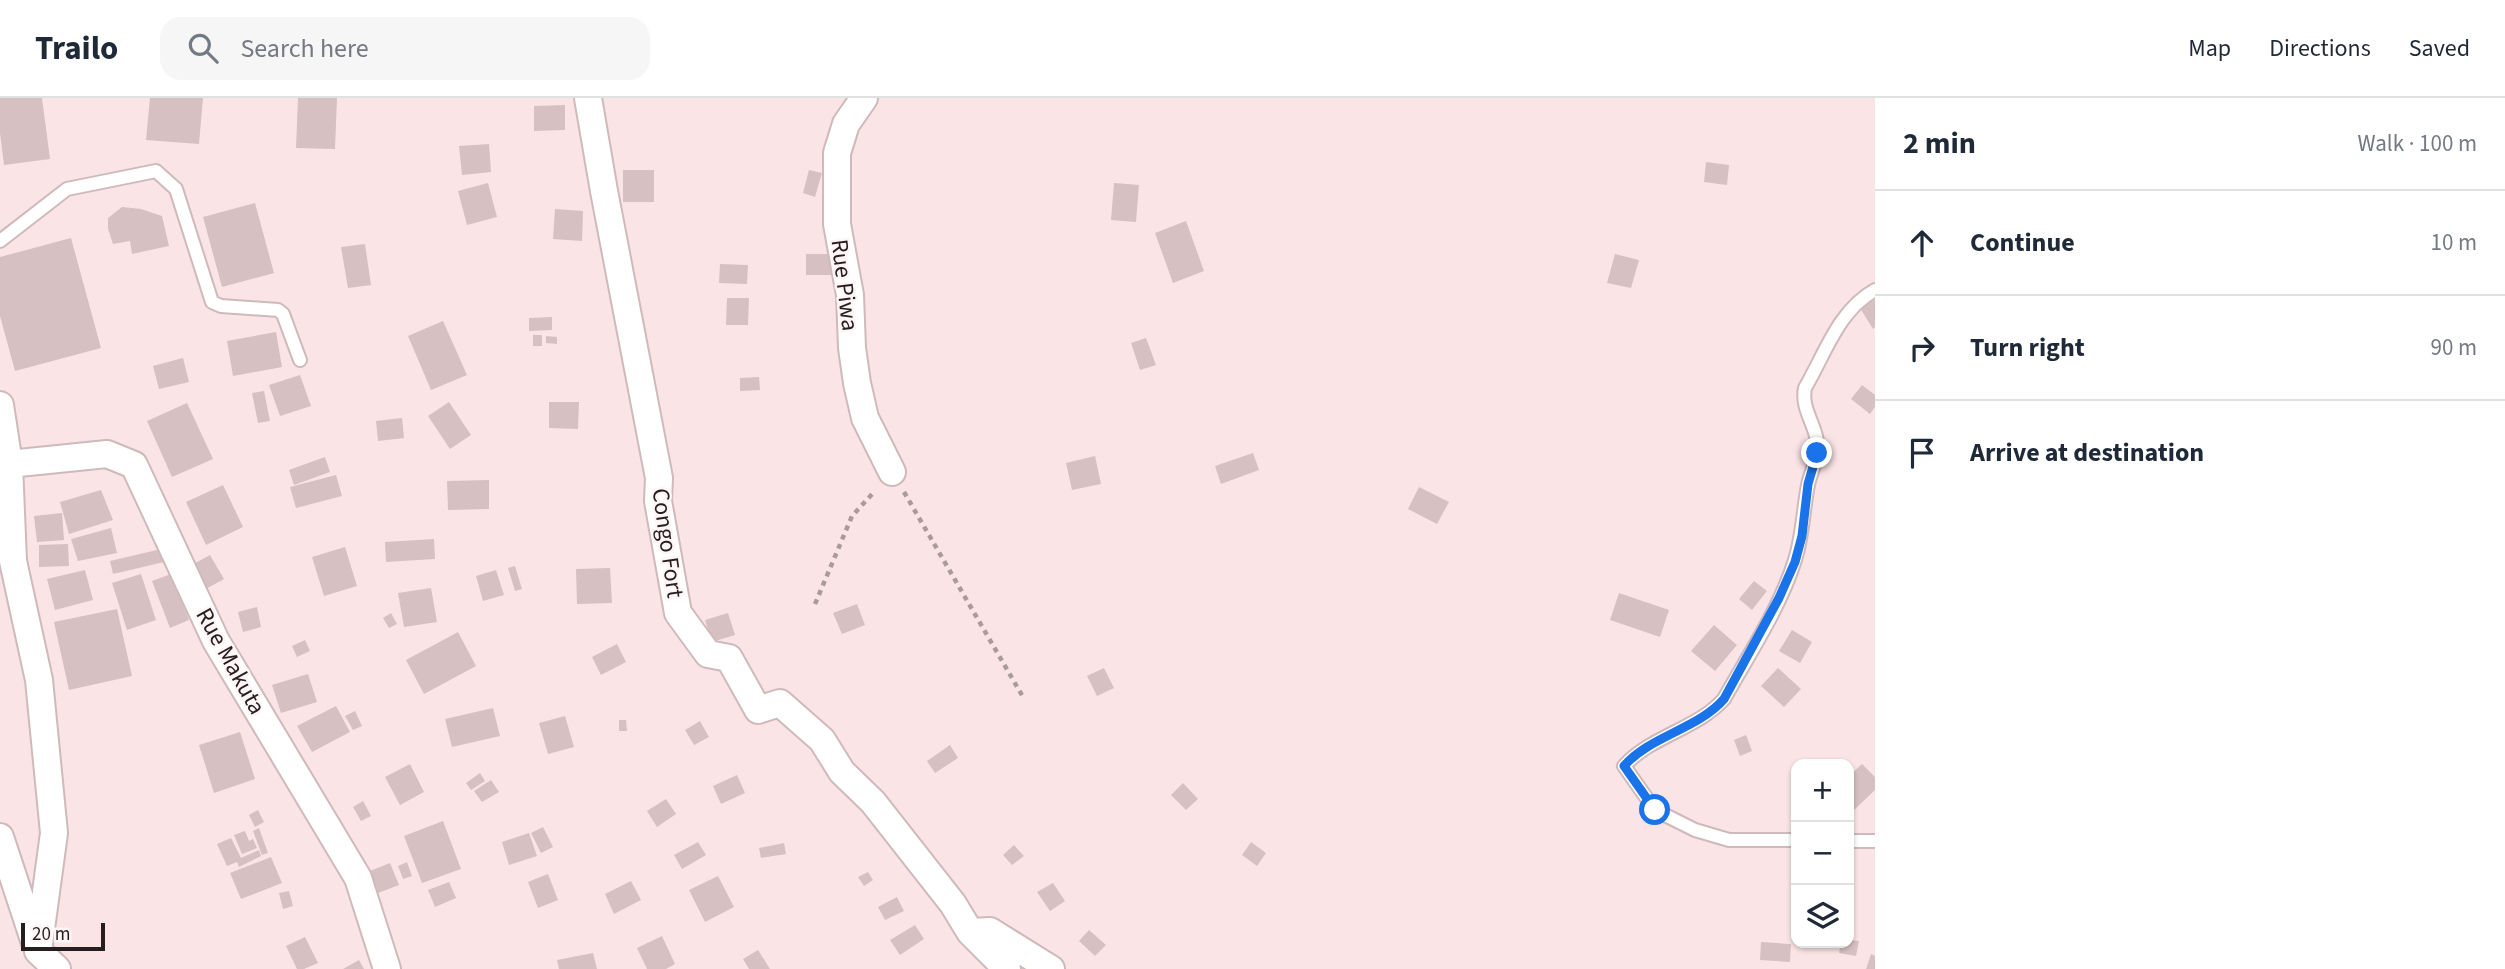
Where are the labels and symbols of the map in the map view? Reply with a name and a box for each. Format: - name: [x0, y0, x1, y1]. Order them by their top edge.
- street label: Rue Piwa: [822, 237, 867, 333]
- route end: [1801, 437, 1832, 468]
- street label: Congo Fort: [642, 486, 693, 600]
- street label: Rue Makuta: [187, 601, 274, 721]
- route start: [1639, 794, 1670, 825]
- scale bar: [21, 920, 105, 952]

